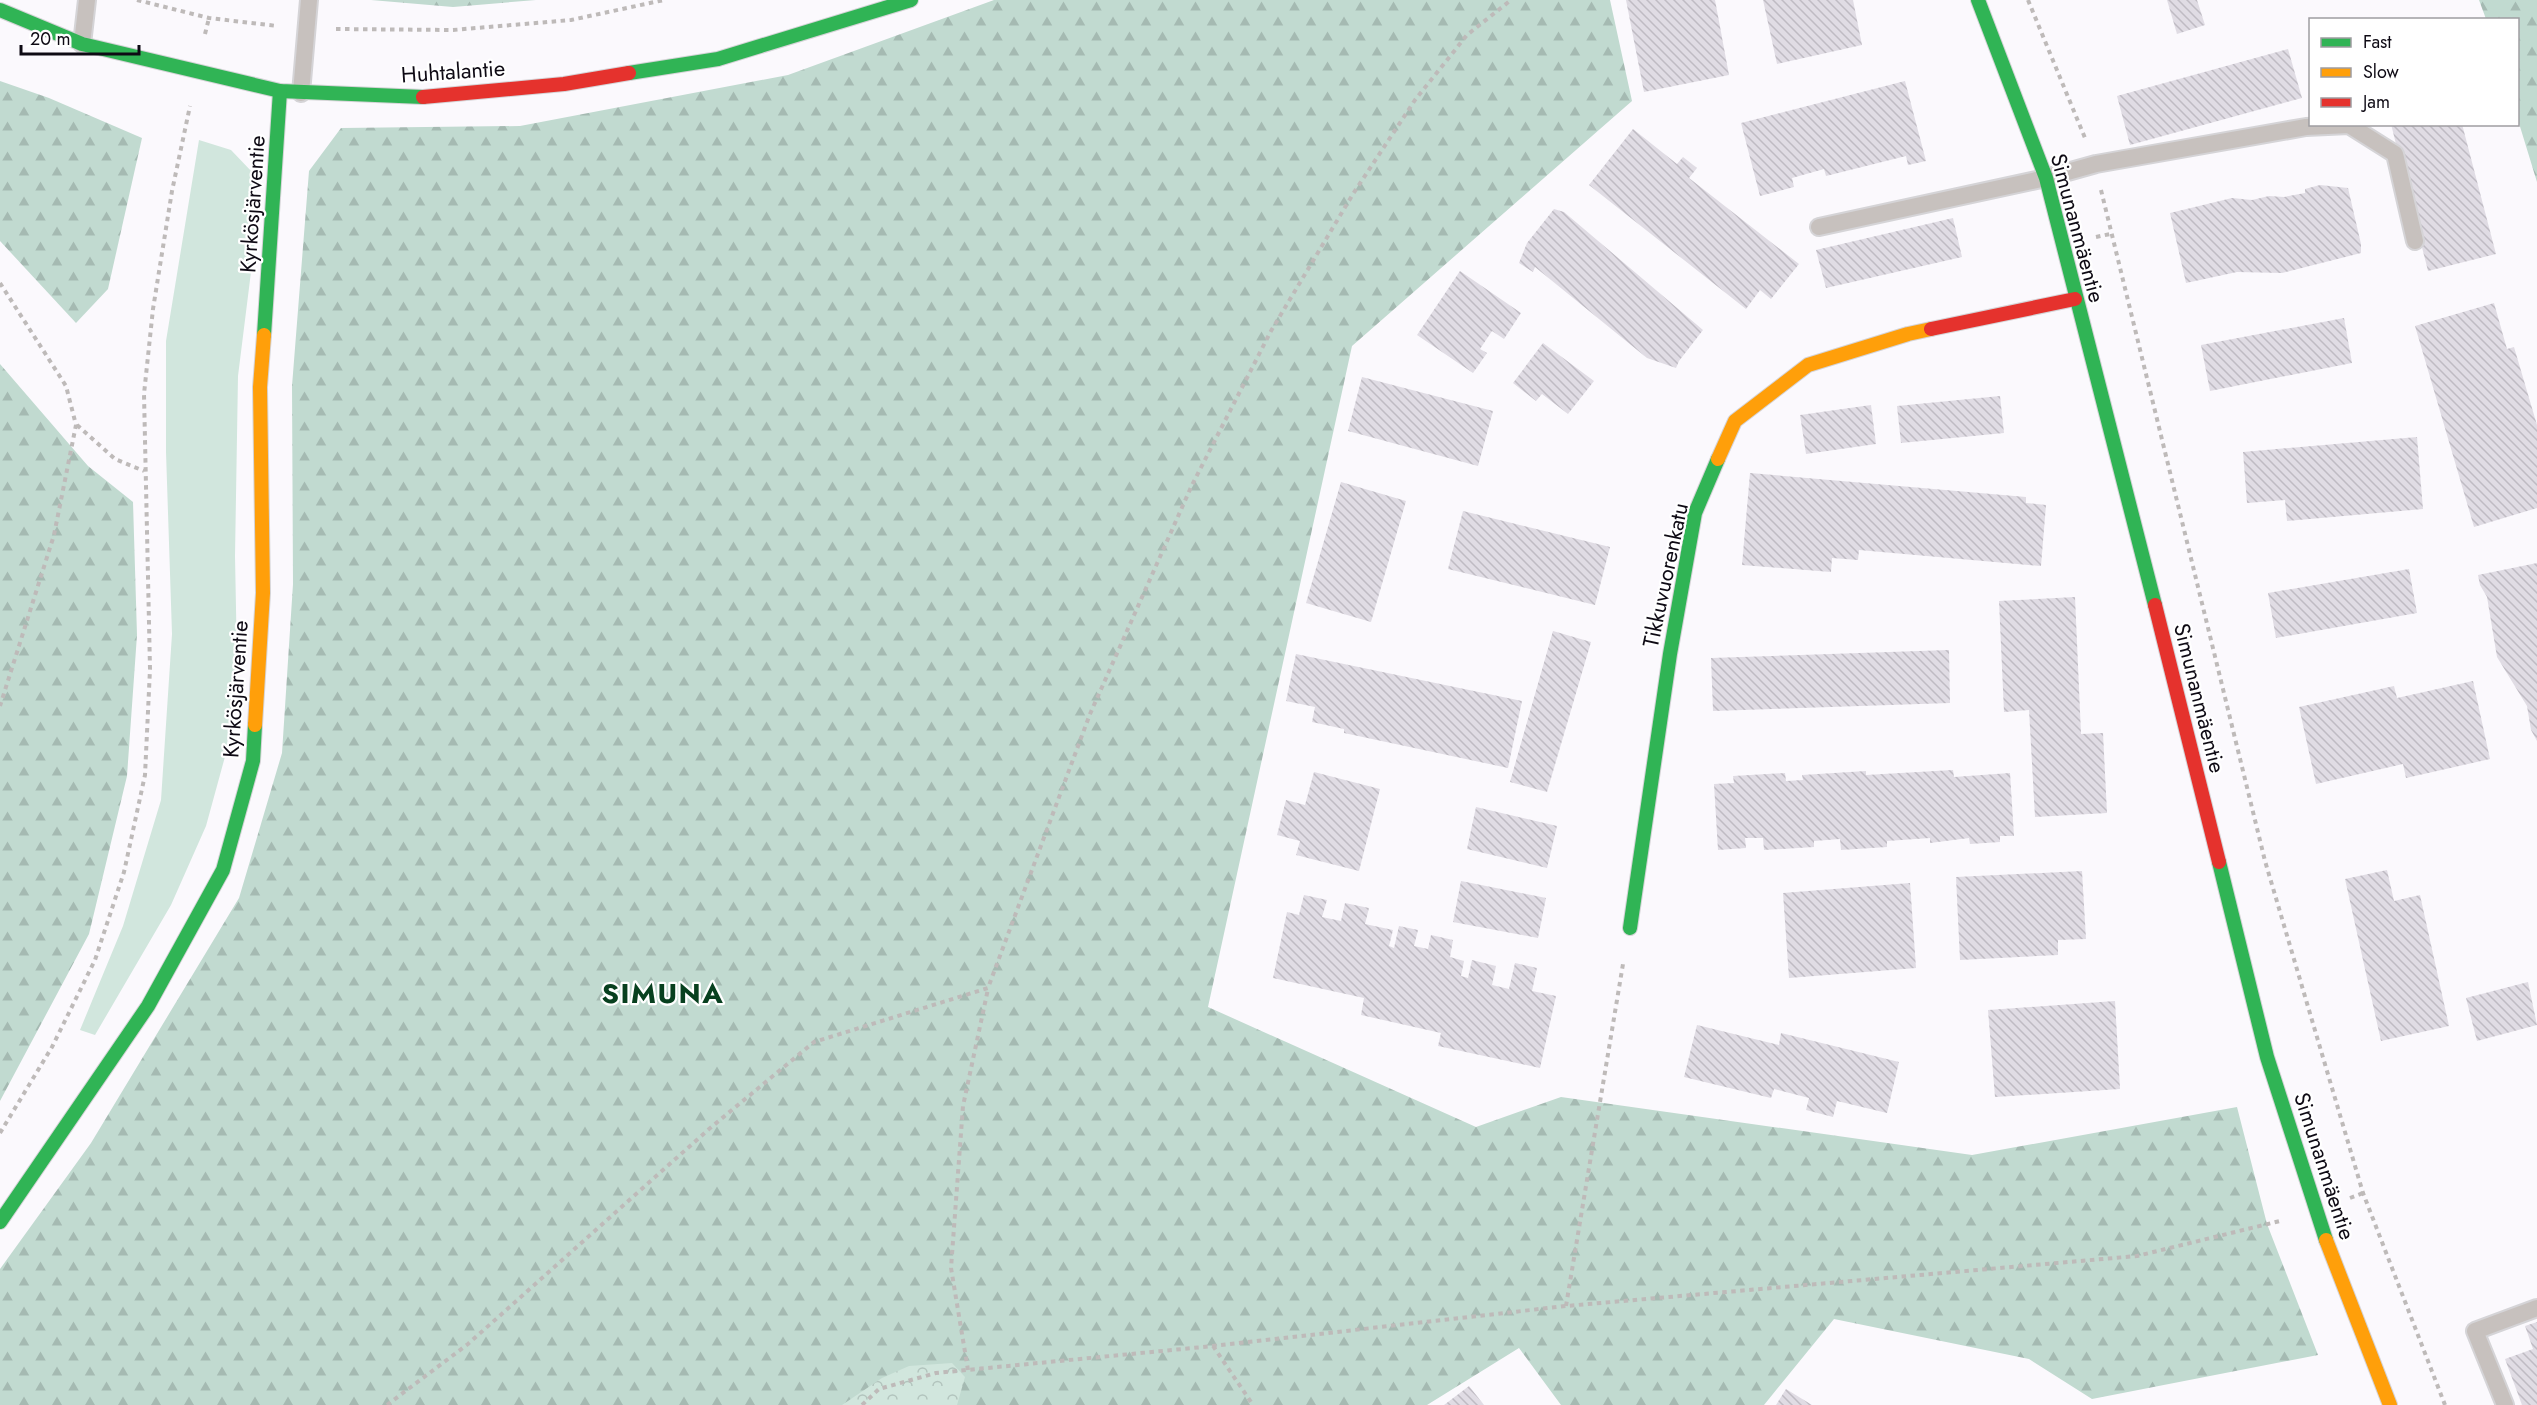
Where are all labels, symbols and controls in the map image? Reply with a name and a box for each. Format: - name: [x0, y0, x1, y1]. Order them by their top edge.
- scale bar: [21, 18, 140, 56]
- legend: [2309, 18, 2519, 126]
- text: 20 m: [30, 26, 70, 52]
- text: Fast: [2363, 29, 2392, 55]
- street label: Huhtalantie: [400, 51, 506, 91]
- text: Slow: [2363, 59, 2400, 85]
- text: Jam: [2361, 89, 2390, 115]
- street label: Kyrkösjärventie: [231, 134, 273, 274]
- street label: Simunanmäentie: [2043, 150, 2113, 306]
- street label: Tikkuvuorenkatu: [1634, 500, 1696, 650]
- street label: Kyrkösjärventie: [214, 619, 256, 759]
- street label: Simunanmäentie: [2166, 620, 2234, 776]
- district label: SIMUNA: [602, 973, 724, 1014]
- street label: Simunanmäentie: [2286, 1088, 2364, 1244]

